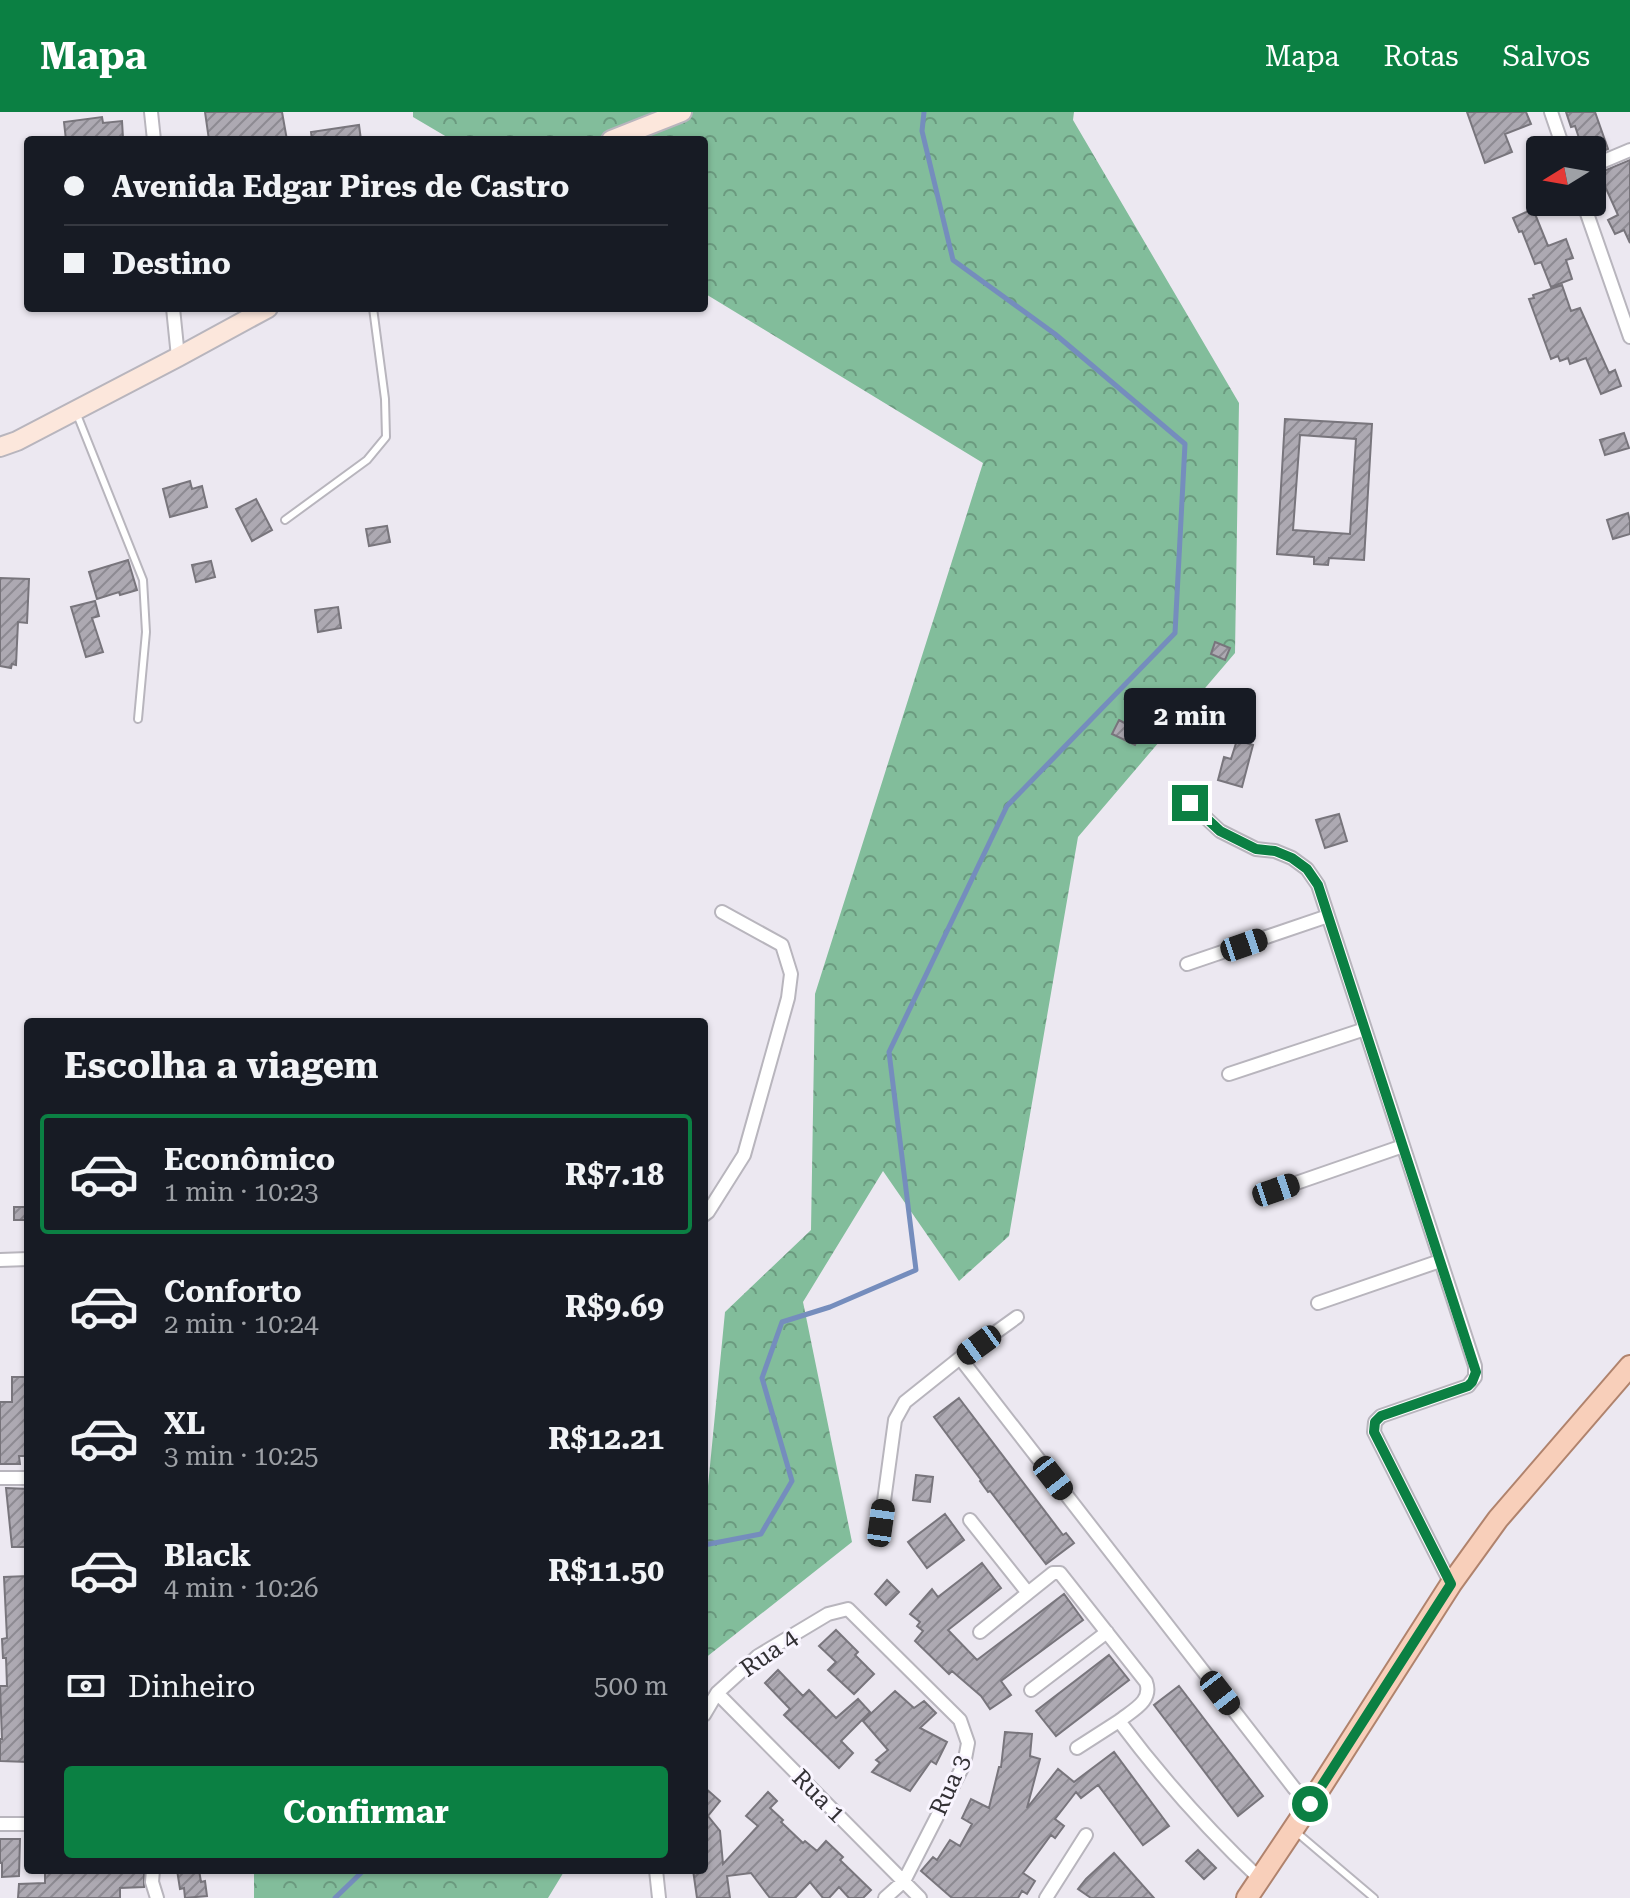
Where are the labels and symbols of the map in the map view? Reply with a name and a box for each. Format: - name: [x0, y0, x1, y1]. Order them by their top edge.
- north arrow: [1526, 136, 1606, 216]
- callout: 2 min: [1124, 687, 1256, 743]
- route end: [1172, 785, 1208, 821]
- car: [1217, 926, 1271, 964]
- car: [1249, 1171, 1303, 1209]
- car: [953, 1321, 1005, 1369]
- car: [1029, 1452, 1077, 1504]
- car: [866, 1498, 896, 1548]
- street label: Rua 4: [735, 1623, 804, 1683]
- car: [1196, 1667, 1244, 1719]
- street label: Rua 3: [924, 1750, 976, 1820]
- street label: Rua 1: [787, 1764, 851, 1828]
- route start: [1292, 1786, 1328, 1822]

